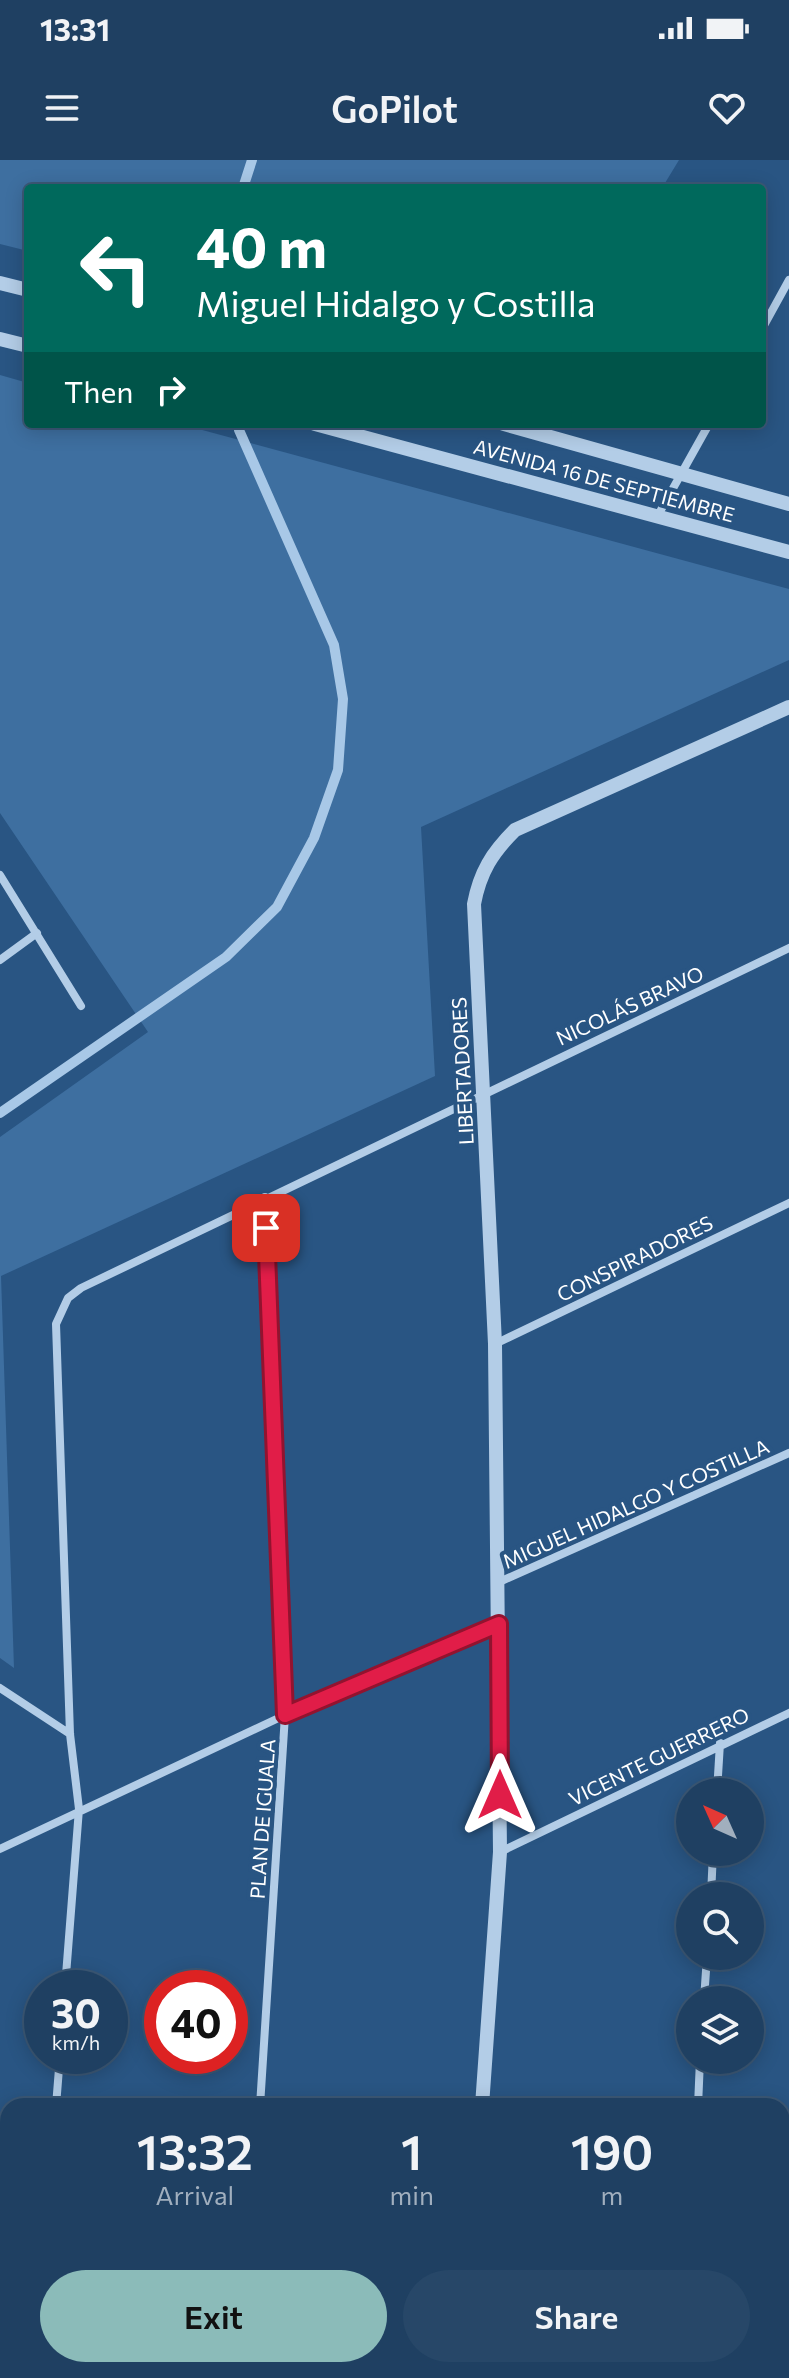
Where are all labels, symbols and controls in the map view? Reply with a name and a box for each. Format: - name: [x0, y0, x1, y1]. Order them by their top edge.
- text: 13:31: [40, 10, 110, 47]
- icon: menu: [40, 86, 84, 130]
- text: GoPilot: [331, 86, 458, 130]
- icon: heart: [705, 86, 749, 130]
- text: 40 m: [196, 211, 327, 280]
- icon: left: [64, 216, 168, 320]
- text: Miguel Hidalgo y Costilla: [196, 280, 596, 324]
- icon: right: [149, 368, 193, 412]
- text: Then: [64, 372, 133, 409]
- street label: AVENIDA 16 DE SEPTIEMBRE: [471, 434, 737, 526]
- street label: NICOLÁS BRAVO: [552, 960, 707, 1050]
- street label: LIBERTADORES: [446, 997, 478, 1145]
- pin: [232, 1194, 300, 1262]
- icon: arrive: [244, 1206, 288, 1250]
- street label: CONSPIRADORES: [553, 1210, 716, 1306]
- street label: MIGUEL HIDALGO Y COSTILLA: [499, 1433, 773, 1573]
- street label: VICENTE GUERRERO: [564, 1702, 753, 1810]
- street label: PLAN DE IGUALA: [244, 1738, 280, 1900]
- position arrow: [458, 1753, 542, 1837]
- north arrow: [676, 1778, 764, 1866]
- map controls: [676, 1778, 764, 2074]
- button: search: [676, 1882, 764, 1970]
- speed limit sign: 40: [144, 1970, 248, 2074]
- button: layers: [676, 1986, 764, 2074]
- text: 30: [51, 1987, 101, 2036]
- text: km/h: [52, 2030, 100, 2054]
- text: 13:32: [137, 2121, 253, 2180]
- text: 1: [401, 2121, 422, 2180]
- text: 190: [571, 2121, 653, 2180]
- text: Arrival: [155, 2179, 234, 2210]
- text: min: [390, 2179, 434, 2210]
- text: m: [601, 2179, 623, 2210]
- button: Exit: [40, 2270, 387, 2362]
- button: Share: [403, 2270, 750, 2362]

